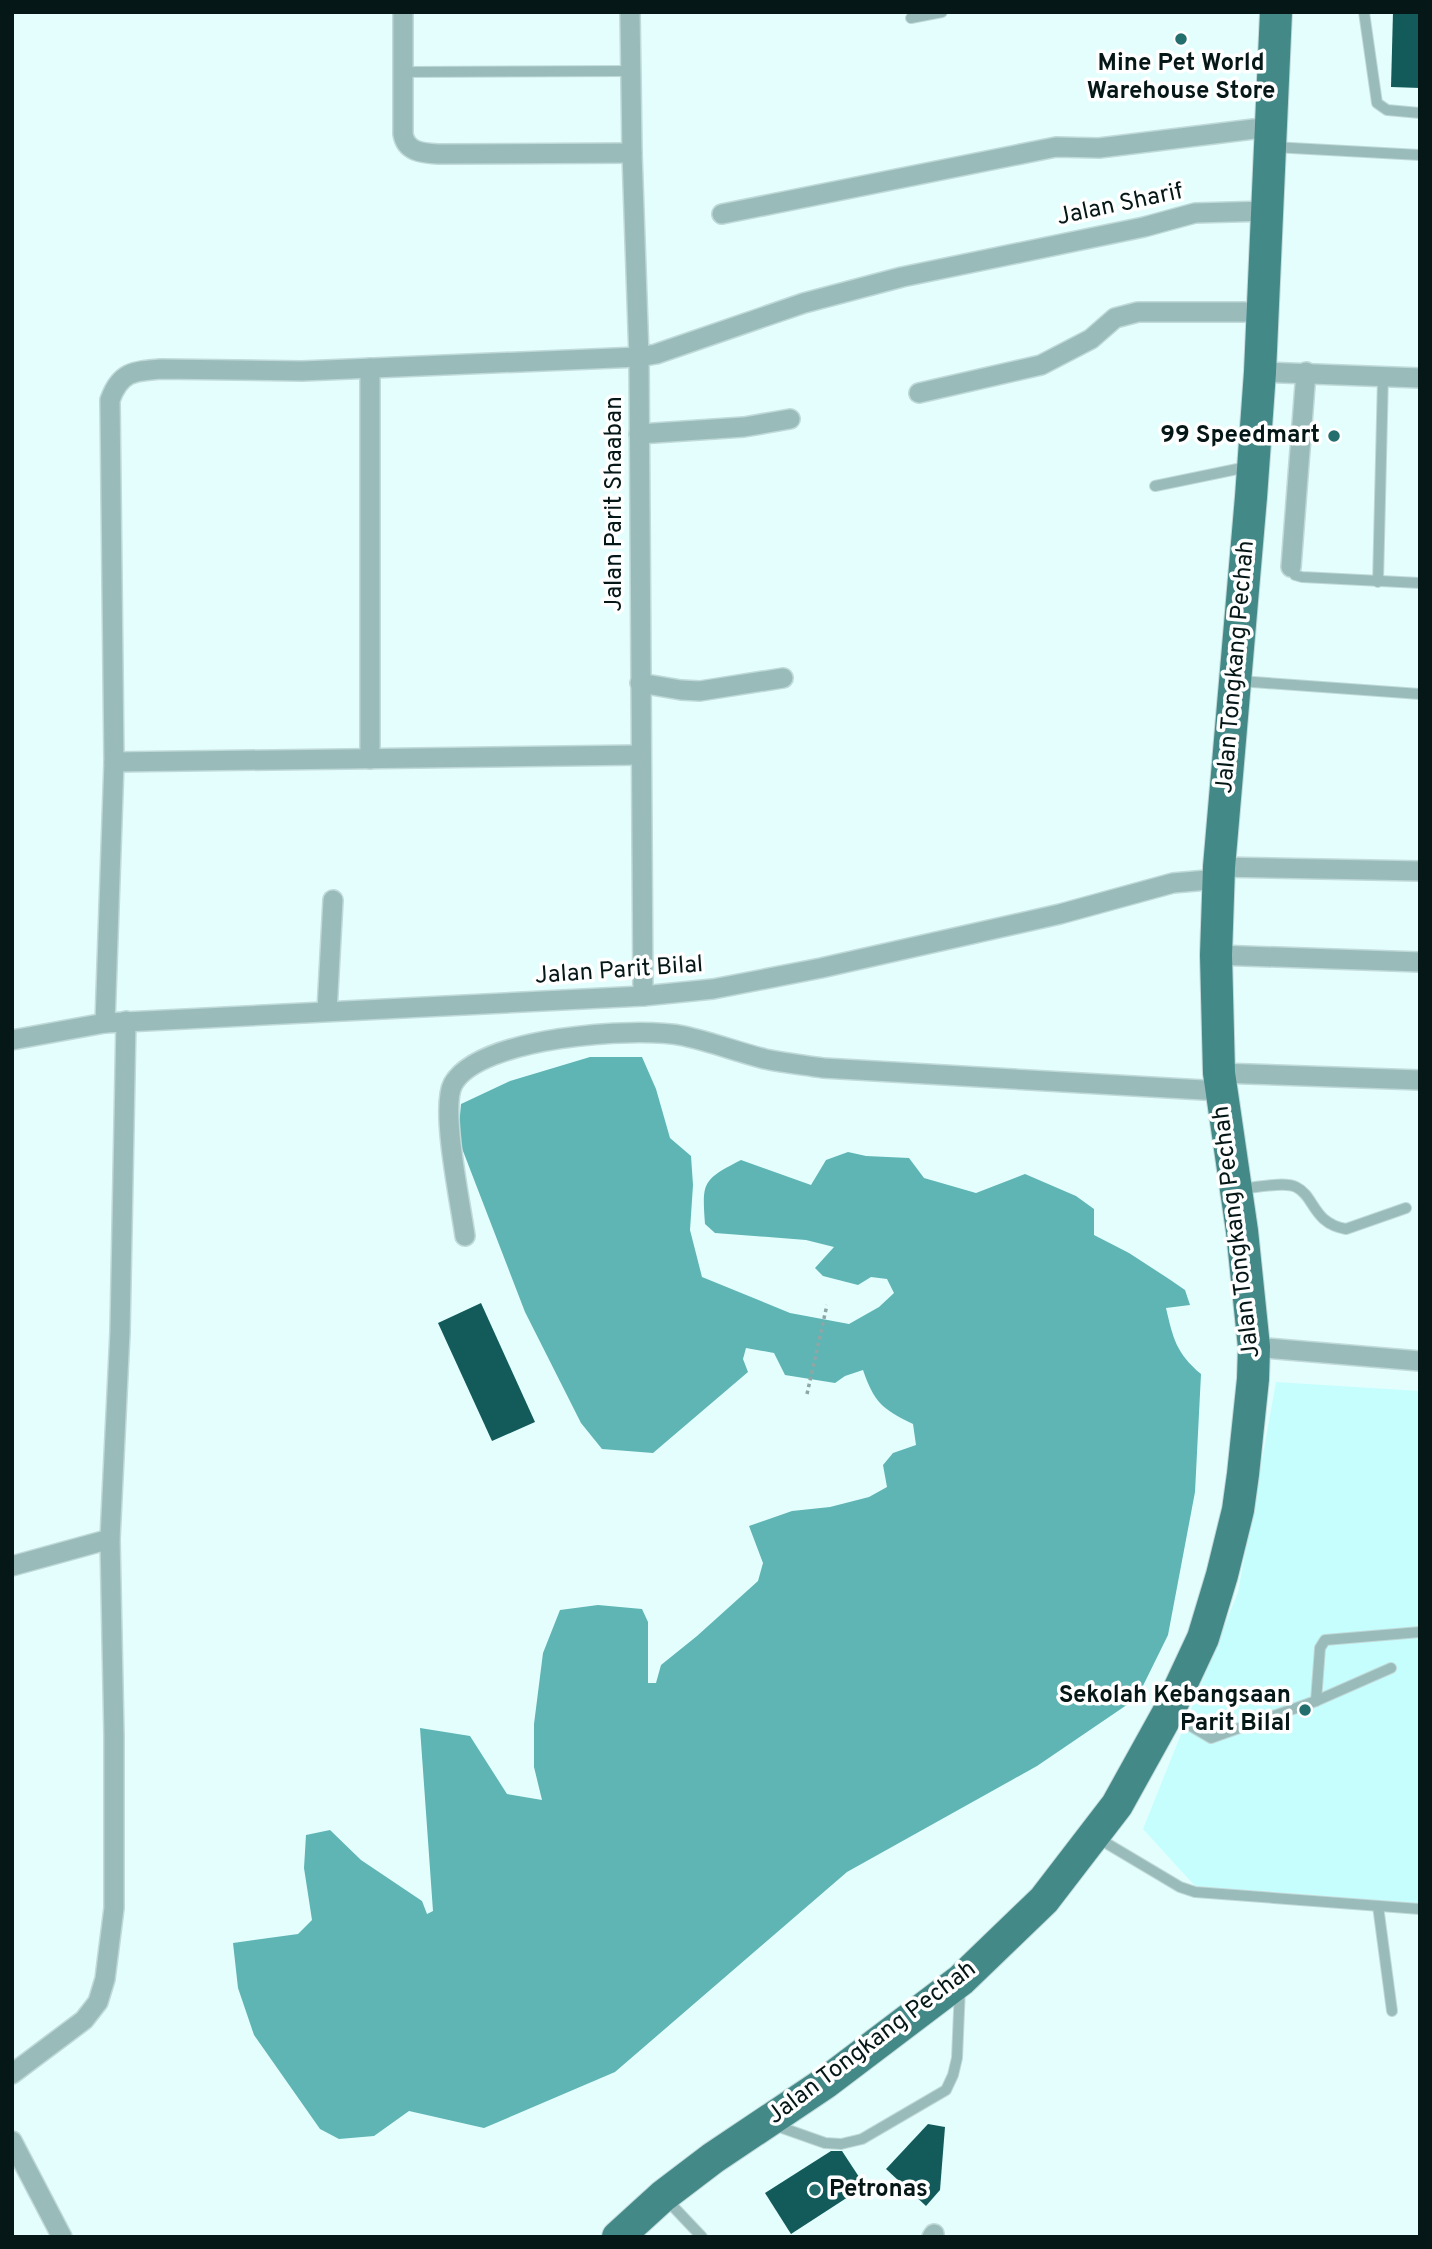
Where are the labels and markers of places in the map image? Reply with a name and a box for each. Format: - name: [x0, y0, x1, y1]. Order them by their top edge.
- marker: Mine Pet World Warehouse Store: [1173, 31, 1189, 47]
- place label: Mine Pet World Warehouse Store: [1087, 49, 1275, 107]
- place label: 99 Speedmart: [1160, 421, 1320, 451]
- marker: 99 Speedmart: [1326, 428, 1342, 444]
- place label: Sekolah Kebangsaan Parit Bilal: [1059, 1681, 1291, 1739]
- marker: Sekolah Kebangsaan Parit Bilal: [1297, 1702, 1313, 1718]
- place label: Petronas: [829, 2175, 928, 2205]
- marker: Petronas: [807, 2182, 823, 2198]

